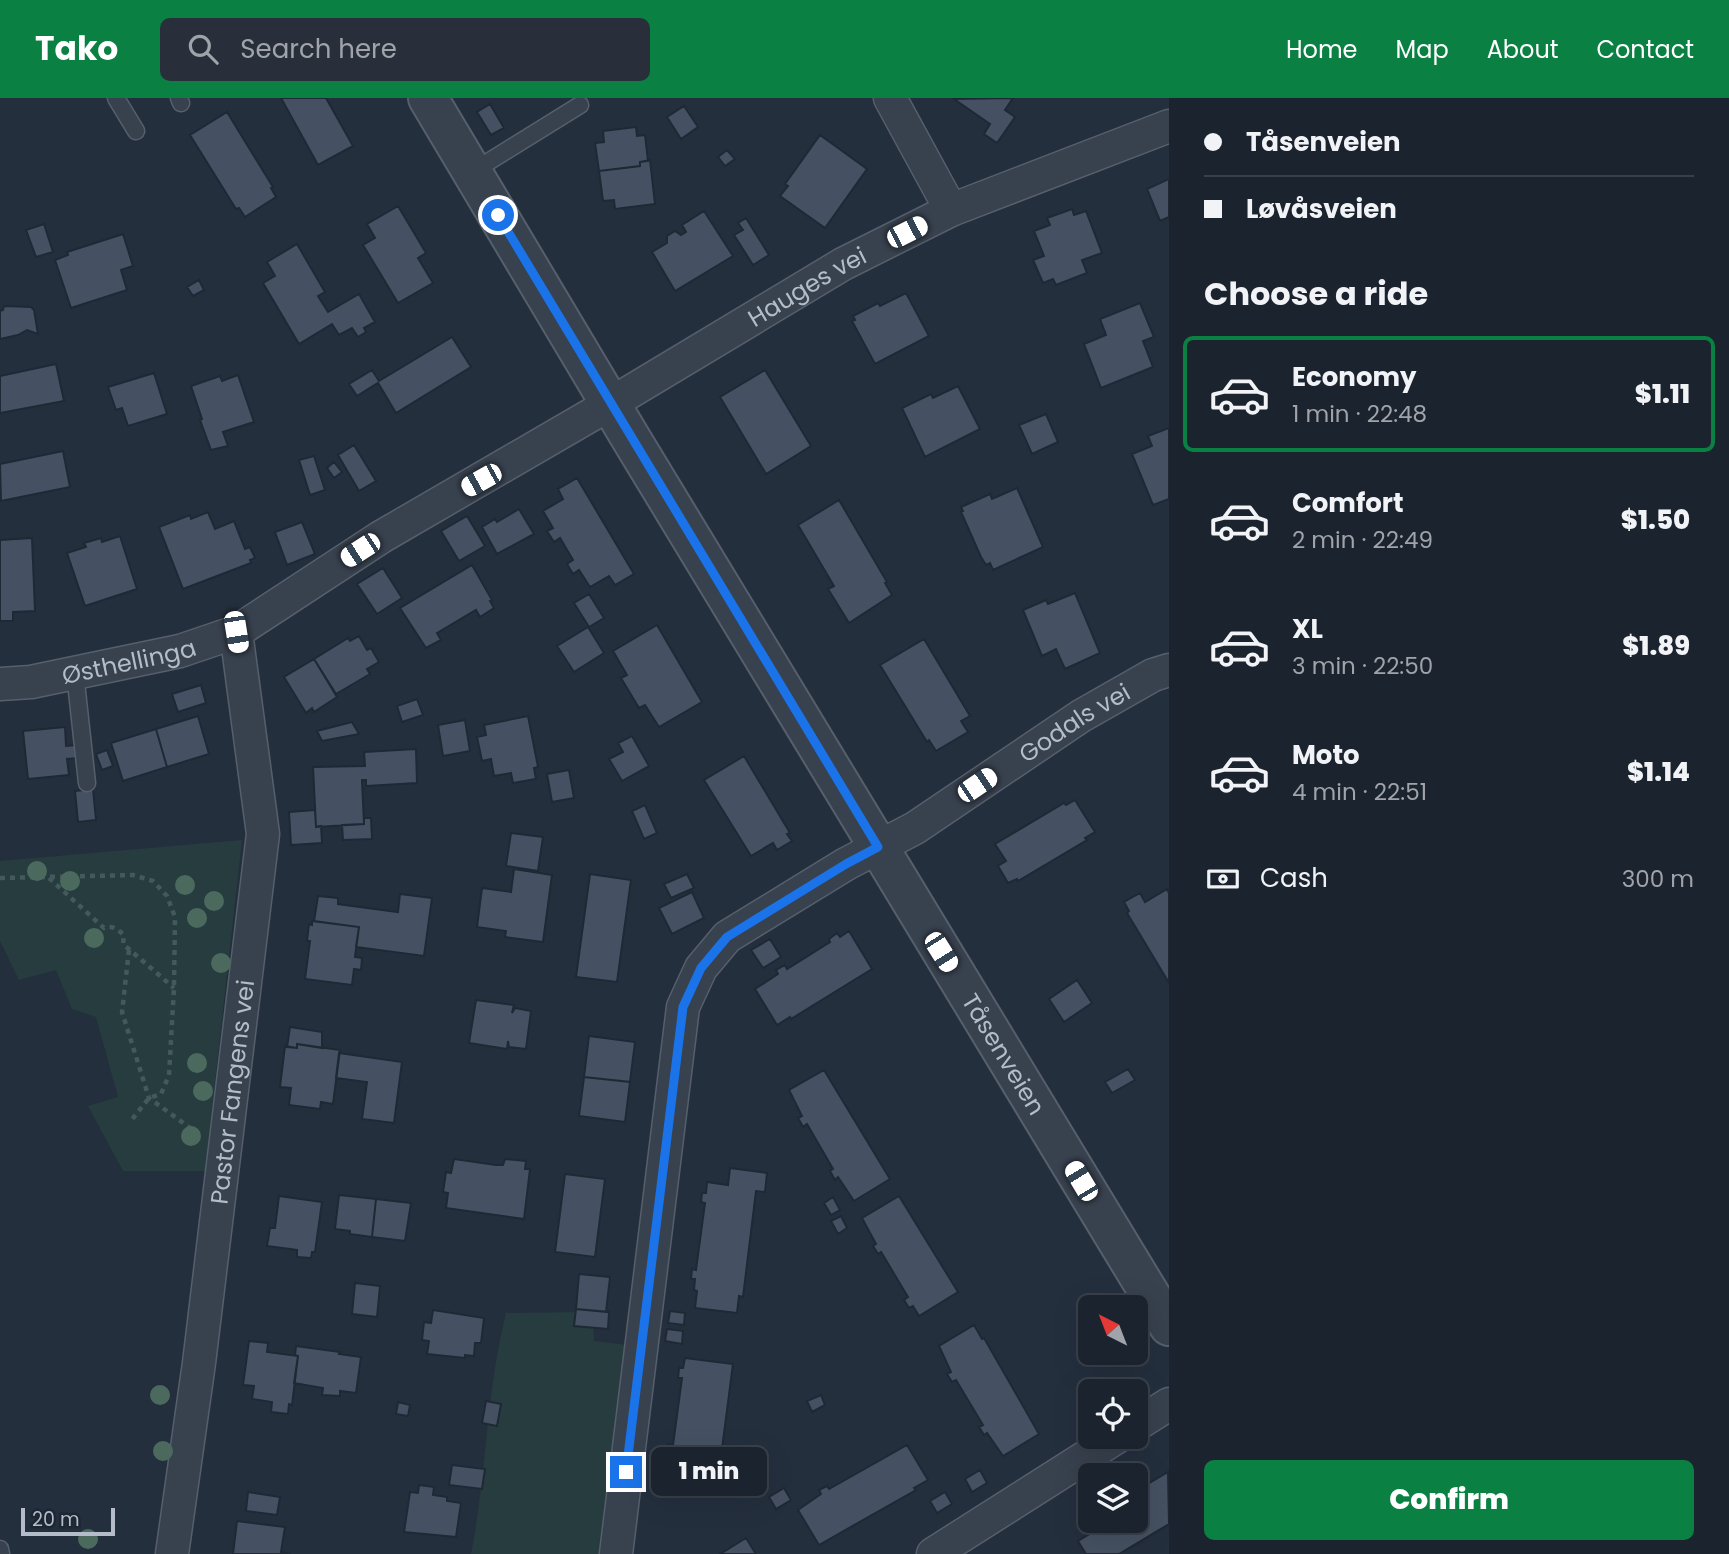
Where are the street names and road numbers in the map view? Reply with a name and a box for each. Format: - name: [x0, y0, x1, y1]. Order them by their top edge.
- street label: Hauges vei: [741, 239, 872, 334]
- street label: Østhellinga: [59, 630, 200, 692]
- street label: Godals vei: [1012, 675, 1136, 770]
- street label: Pastor Fangens vei: [202, 978, 262, 1206]
- street label: Tåsenveien: [954, 987, 1054, 1121]

